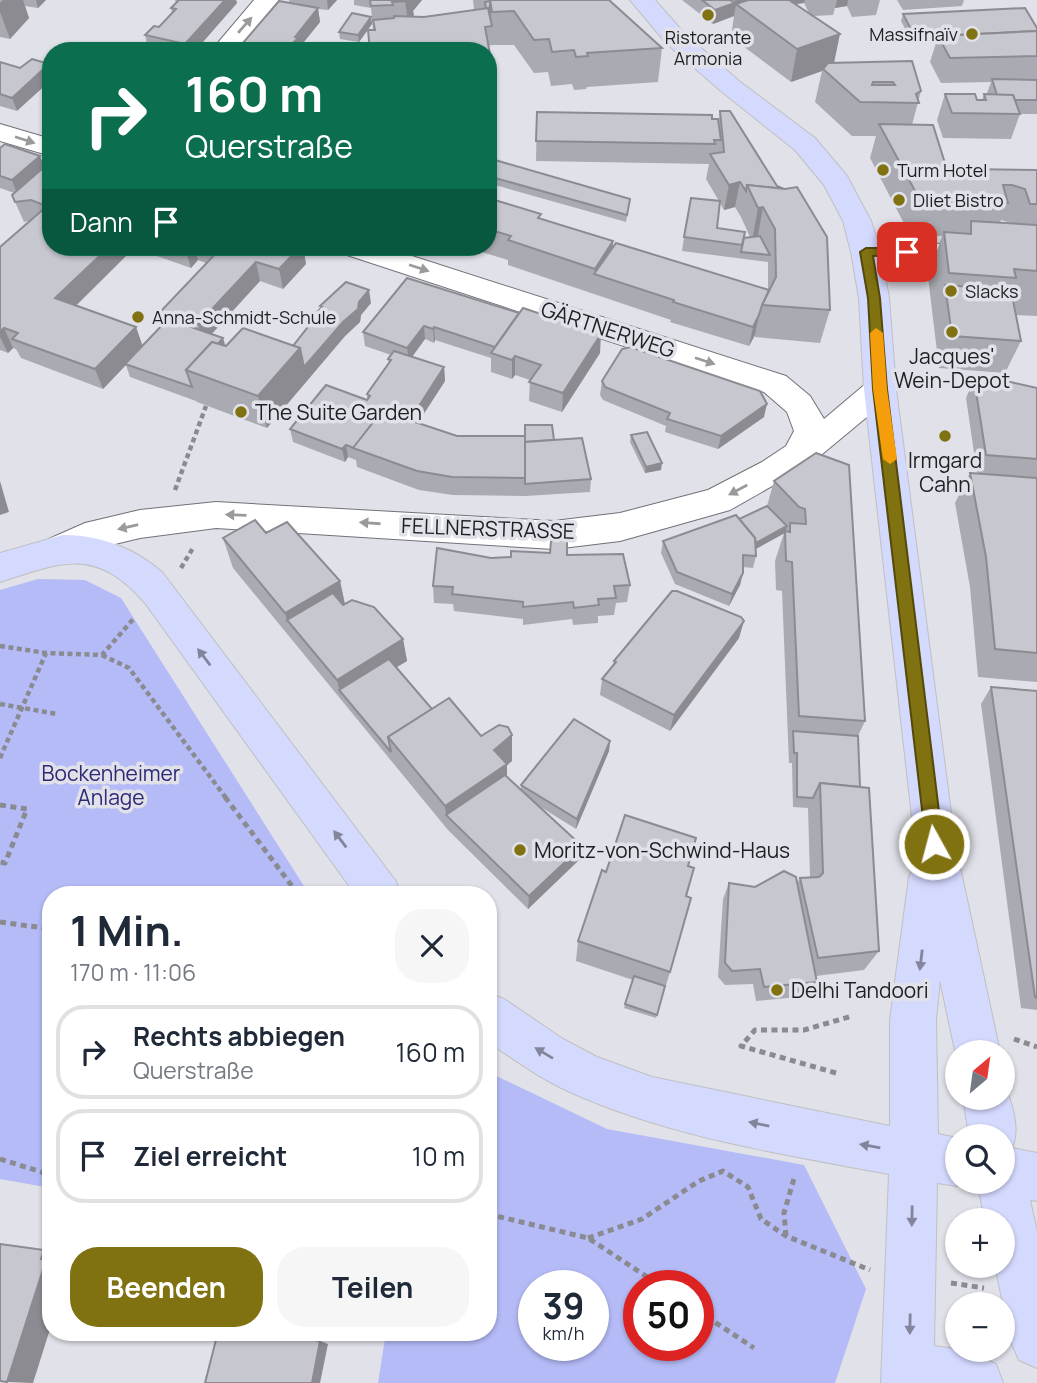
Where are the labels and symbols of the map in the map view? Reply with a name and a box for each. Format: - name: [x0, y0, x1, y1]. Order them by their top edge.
- marker: Ristorante Armonia: [700, 7, 716, 23]
- one-way arrow: [237, 17, 252, 34]
- place label: Massifnaïv: [869, 22, 958, 46]
- place label: Ristorante Armonia: [665, 25, 751, 70]
- marker: Massifnaïv: [964, 26, 980, 42]
- one-way arrow: [15, 136, 36, 146]
- place label: Turm Hotel: [897, 158, 987, 182]
- marker: Turm Hotel: [875, 162, 891, 178]
- place label: Dliet Bistro: [913, 188, 1004, 212]
- marker: Dliet Bistro: [891, 192, 907, 208]
- pin: [877, 222, 937, 282]
- one-way arrow: [409, 263, 430, 274]
- place label: Slacks: [965, 279, 1018, 303]
- marker: Slacks: [943, 283, 959, 299]
- street label: GÄRTNERWEG: [538, 294, 679, 364]
- place label: Anna-Schmidt-Schule: [152, 305, 336, 329]
- marker: Anna-Schmidt-Schule: [130, 309, 146, 325]
- marker: Jacques' Wein-Depot: [944, 324, 960, 340]
- place label: Jacques' Wein-Depot: [894, 342, 1010, 394]
- one-way arrow: [695, 356, 716, 367]
- place label: The Suite Garden: [255, 398, 422, 426]
- marker: The Suite Garden: [233, 404, 249, 420]
- marker: Irmgard Cahn: [937, 428, 953, 444]
- place label: Irmgard Cahn: [908, 446, 982, 498]
- one-way arrow: [728, 484, 748, 496]
- one-way arrow: [224, 510, 246, 521]
- street label: FELLNERSTRASSE: [401, 511, 575, 545]
- one-way arrow: [359, 517, 381, 528]
- one-way arrow: [117, 522, 139, 533]
- one-way arrow: [197, 648, 212, 666]
- park label: Bockenheimer Anlage: [42, 759, 181, 811]
- position arrow: [897, 807, 971, 881]
- one-way arrow: [332, 831, 347, 849]
- place label: Moritz-von-Schwind-Haus: [534, 836, 790, 864]
- marker: Moritz-von-Schwind-Haus: [512, 842, 528, 858]
- one-way arrow: [915, 949, 926, 971]
- place label: Delhi Tandoori: [791, 976, 929, 1004]
- marker: Delhi Tandoori: [769, 982, 785, 998]
- north arrow: [945, 1040, 1015, 1110]
- one-way arrow: [535, 1047, 554, 1060]
- one-way arrow: [748, 1119, 770, 1130]
- one-way arrow: [859, 1141, 881, 1152]
- one-way arrow: [907, 1205, 918, 1227]
- speed limit sign: 50: [623, 1270, 714, 1361]
- one-way arrow: [904, 1313, 915, 1335]

